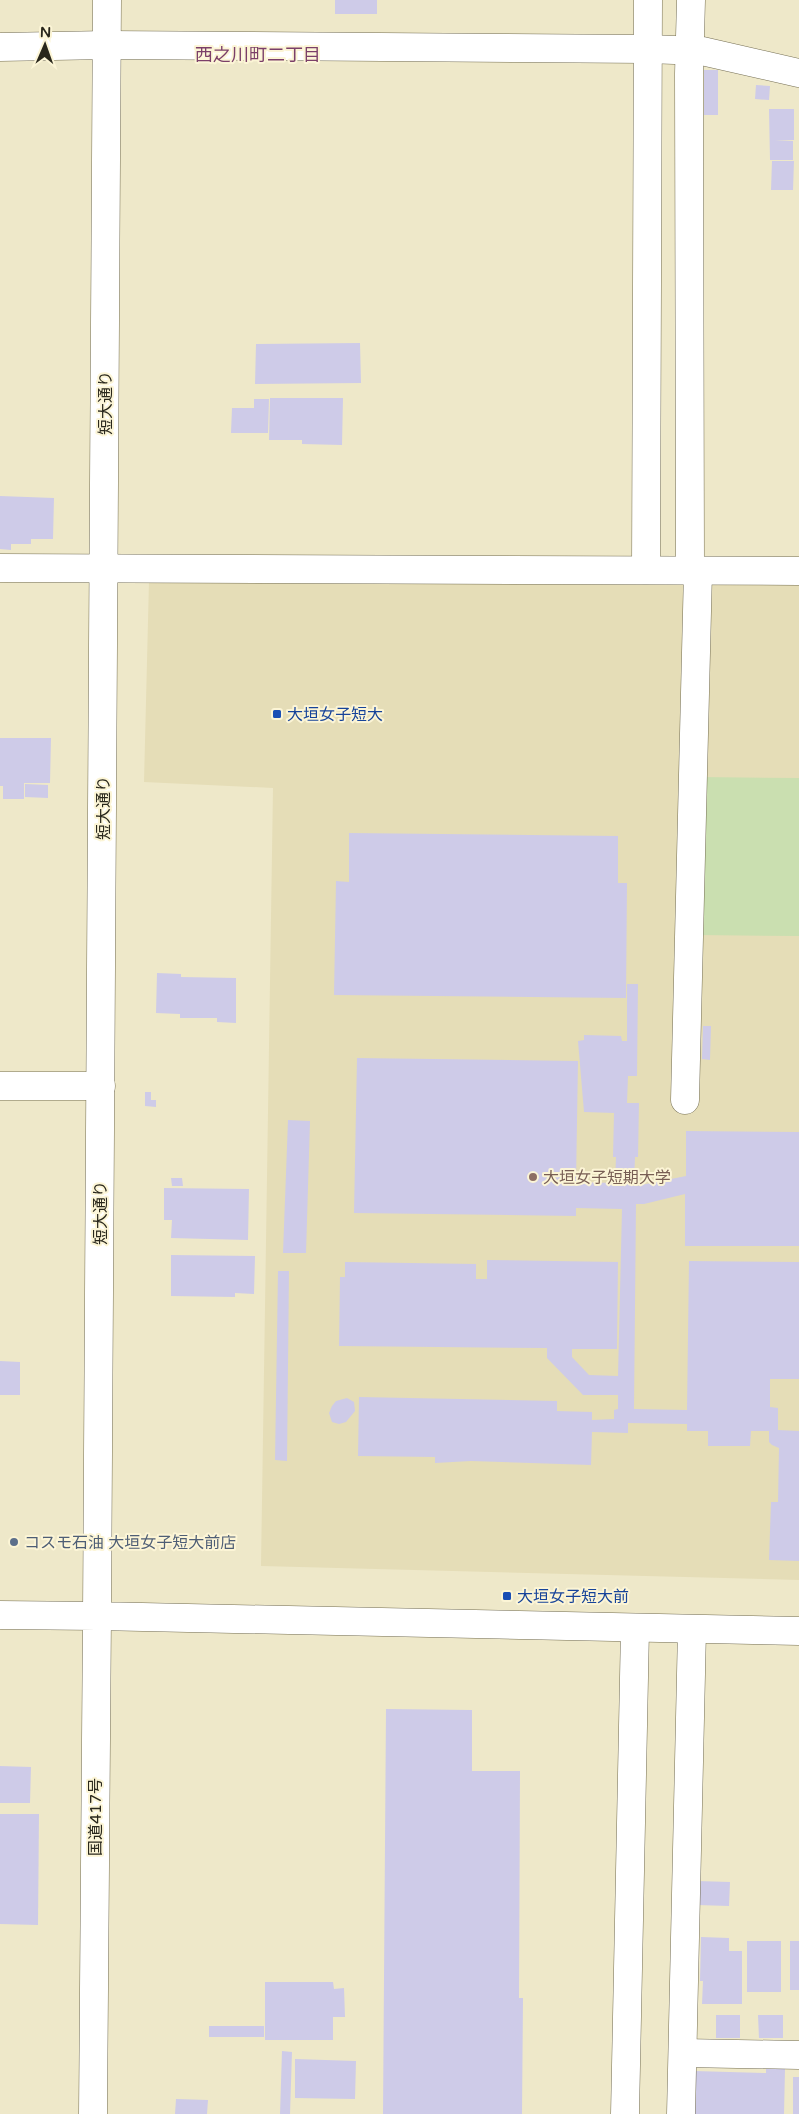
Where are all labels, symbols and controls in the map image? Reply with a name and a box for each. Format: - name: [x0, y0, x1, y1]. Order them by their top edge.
- north arrow: [20, 20, 70, 70]
- text: N: [40, 24, 51, 41]
- district label: 西之川町二丁目: [195, 44, 321, 66]
- street label: 短大通り: [96, 371, 116, 435]
- place label: 大垣女子短大: [287, 705, 383, 725]
- marker: 大垣女子短大: [271, 708, 283, 720]
- street label: 短大通り: [94, 776, 114, 840]
- place label: 大垣女子短期大学: [543, 1168, 671, 1188]
- marker: 大垣女子短期大学: [527, 1171, 539, 1183]
- street label: 短大通り: [91, 1181, 111, 1245]
- place label: コスモ石油 大垣女子短大前店: [24, 1533, 236, 1553]
- marker: コスモ石油 大垣女子短大前店: [8, 1536, 20, 1548]
- place label: 大垣女子短大前: [517, 1587, 629, 1607]
- marker: 大垣女子短大前: [501, 1590, 513, 1602]
- street label: 国道417号: [86, 1778, 106, 1856]

